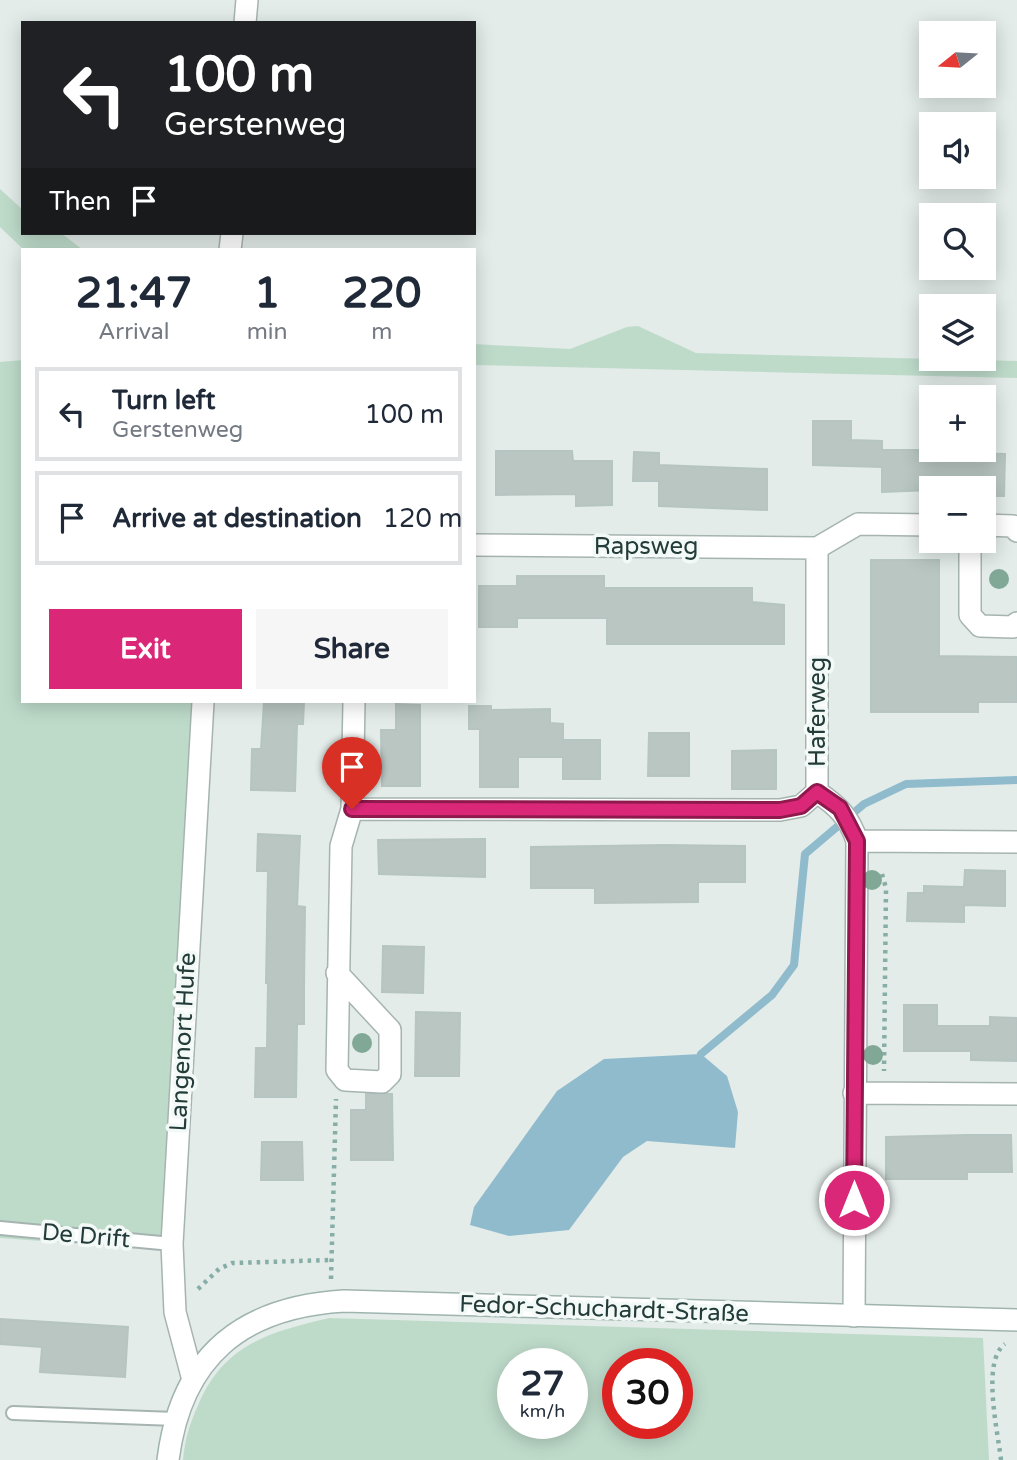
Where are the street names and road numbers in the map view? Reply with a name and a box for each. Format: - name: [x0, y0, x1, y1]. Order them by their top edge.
- street label: Rapsweg: [594, 532, 698, 561]
- street label: Haferweg: [803, 657, 832, 767]
- street label: Langenort Hufe: [164, 952, 202, 1132]
- street label: De Drift: [41, 1218, 131, 1254]
- street label: Fedor-Schuchardt-Straße: [459, 1289, 749, 1329]

